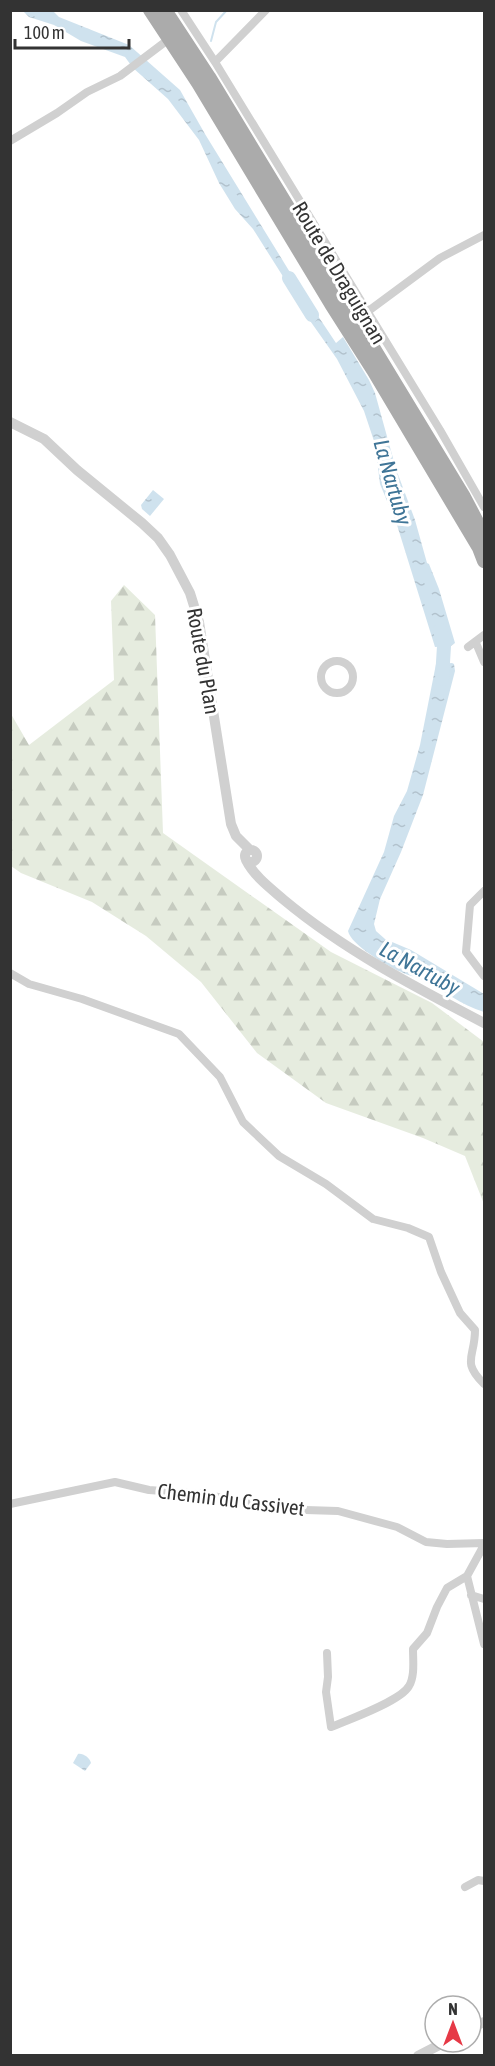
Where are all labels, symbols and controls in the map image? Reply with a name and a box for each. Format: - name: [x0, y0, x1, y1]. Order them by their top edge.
- scale bar: [15, 12, 129, 50]
- text: 100 m: [24, 22, 65, 43]
- street label: Route de Draguignan: [288, 197, 392, 348]
- water label: La Nartuby: [368, 436, 418, 529]
- street label: Route du Plan: [183, 606, 225, 716]
- water label: La Nartuby: [375, 935, 465, 1001]
- street label: Chemin du Cassivet: [156, 1478, 306, 1520]
- north arrow: [423, 1994, 483, 2054]
- text: N: [448, 2000, 458, 2018]

